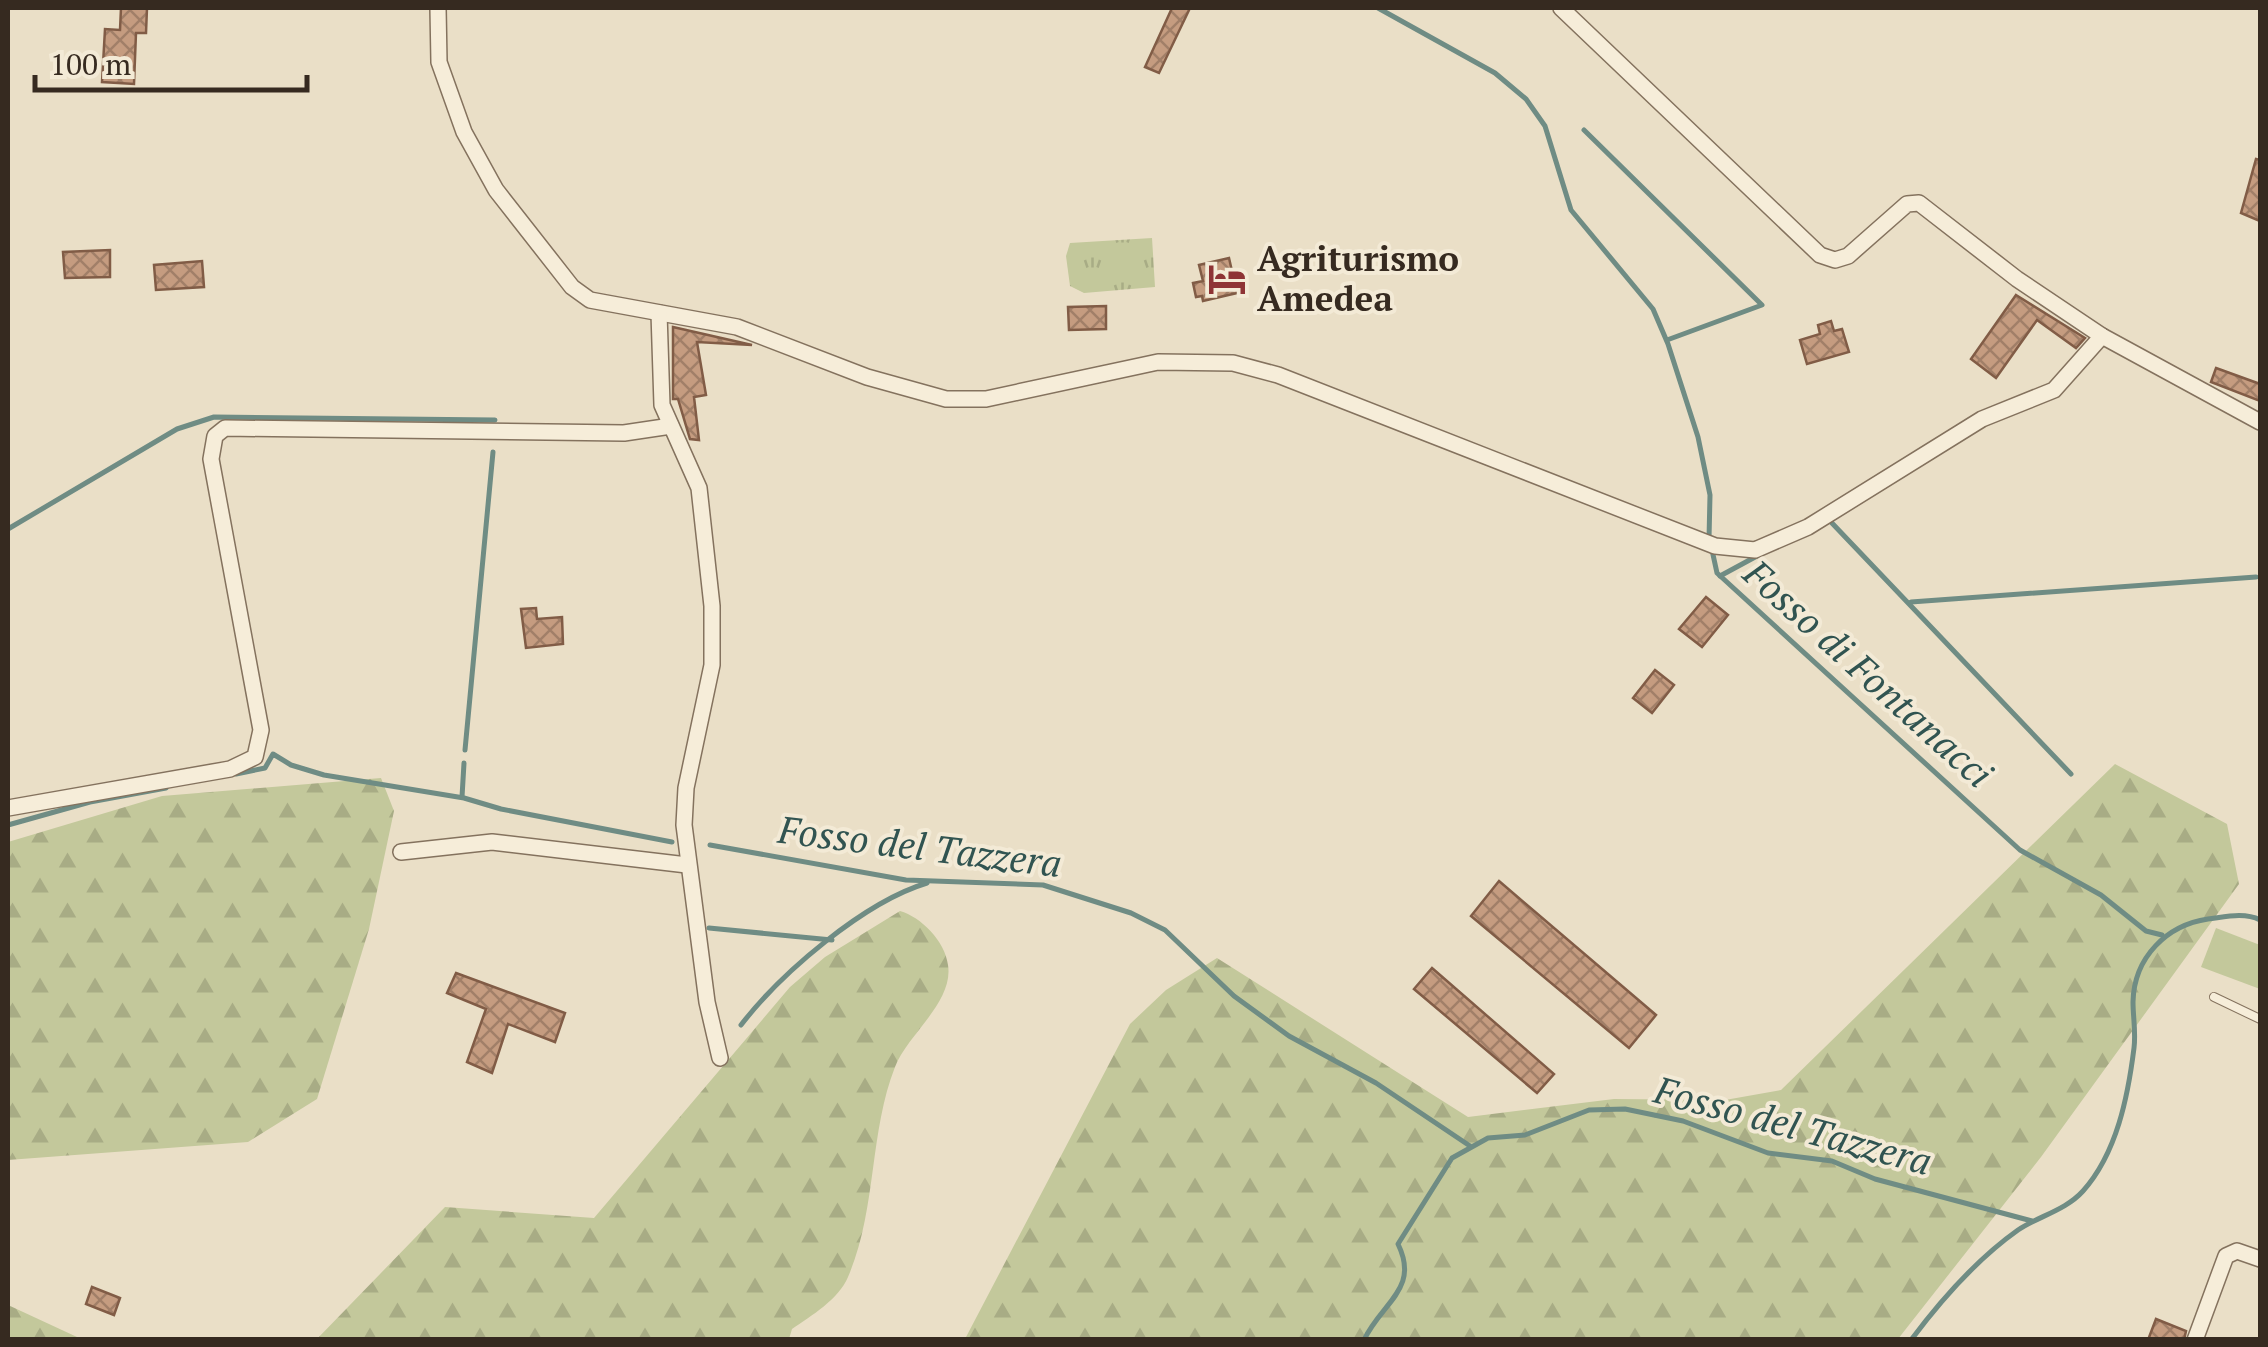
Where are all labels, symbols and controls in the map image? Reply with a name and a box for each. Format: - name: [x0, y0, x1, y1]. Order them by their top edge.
- scale bar: [35, 30, 308, 92]
- text: 100 m: [50, 44, 131, 84]
- place label: Agriturismo Amedea: [1257, 235, 1459, 321]
- hotel icon: Agriturismo Amedea: [1206, 258, 1248, 300]
- water label: Fosso di Fontanacci: [1733, 548, 2004, 799]
- water label: Fosso del Tazzera: [775, 804, 1065, 888]
- water label: Fosso del Tazzera: [1648, 1064, 1937, 1186]

